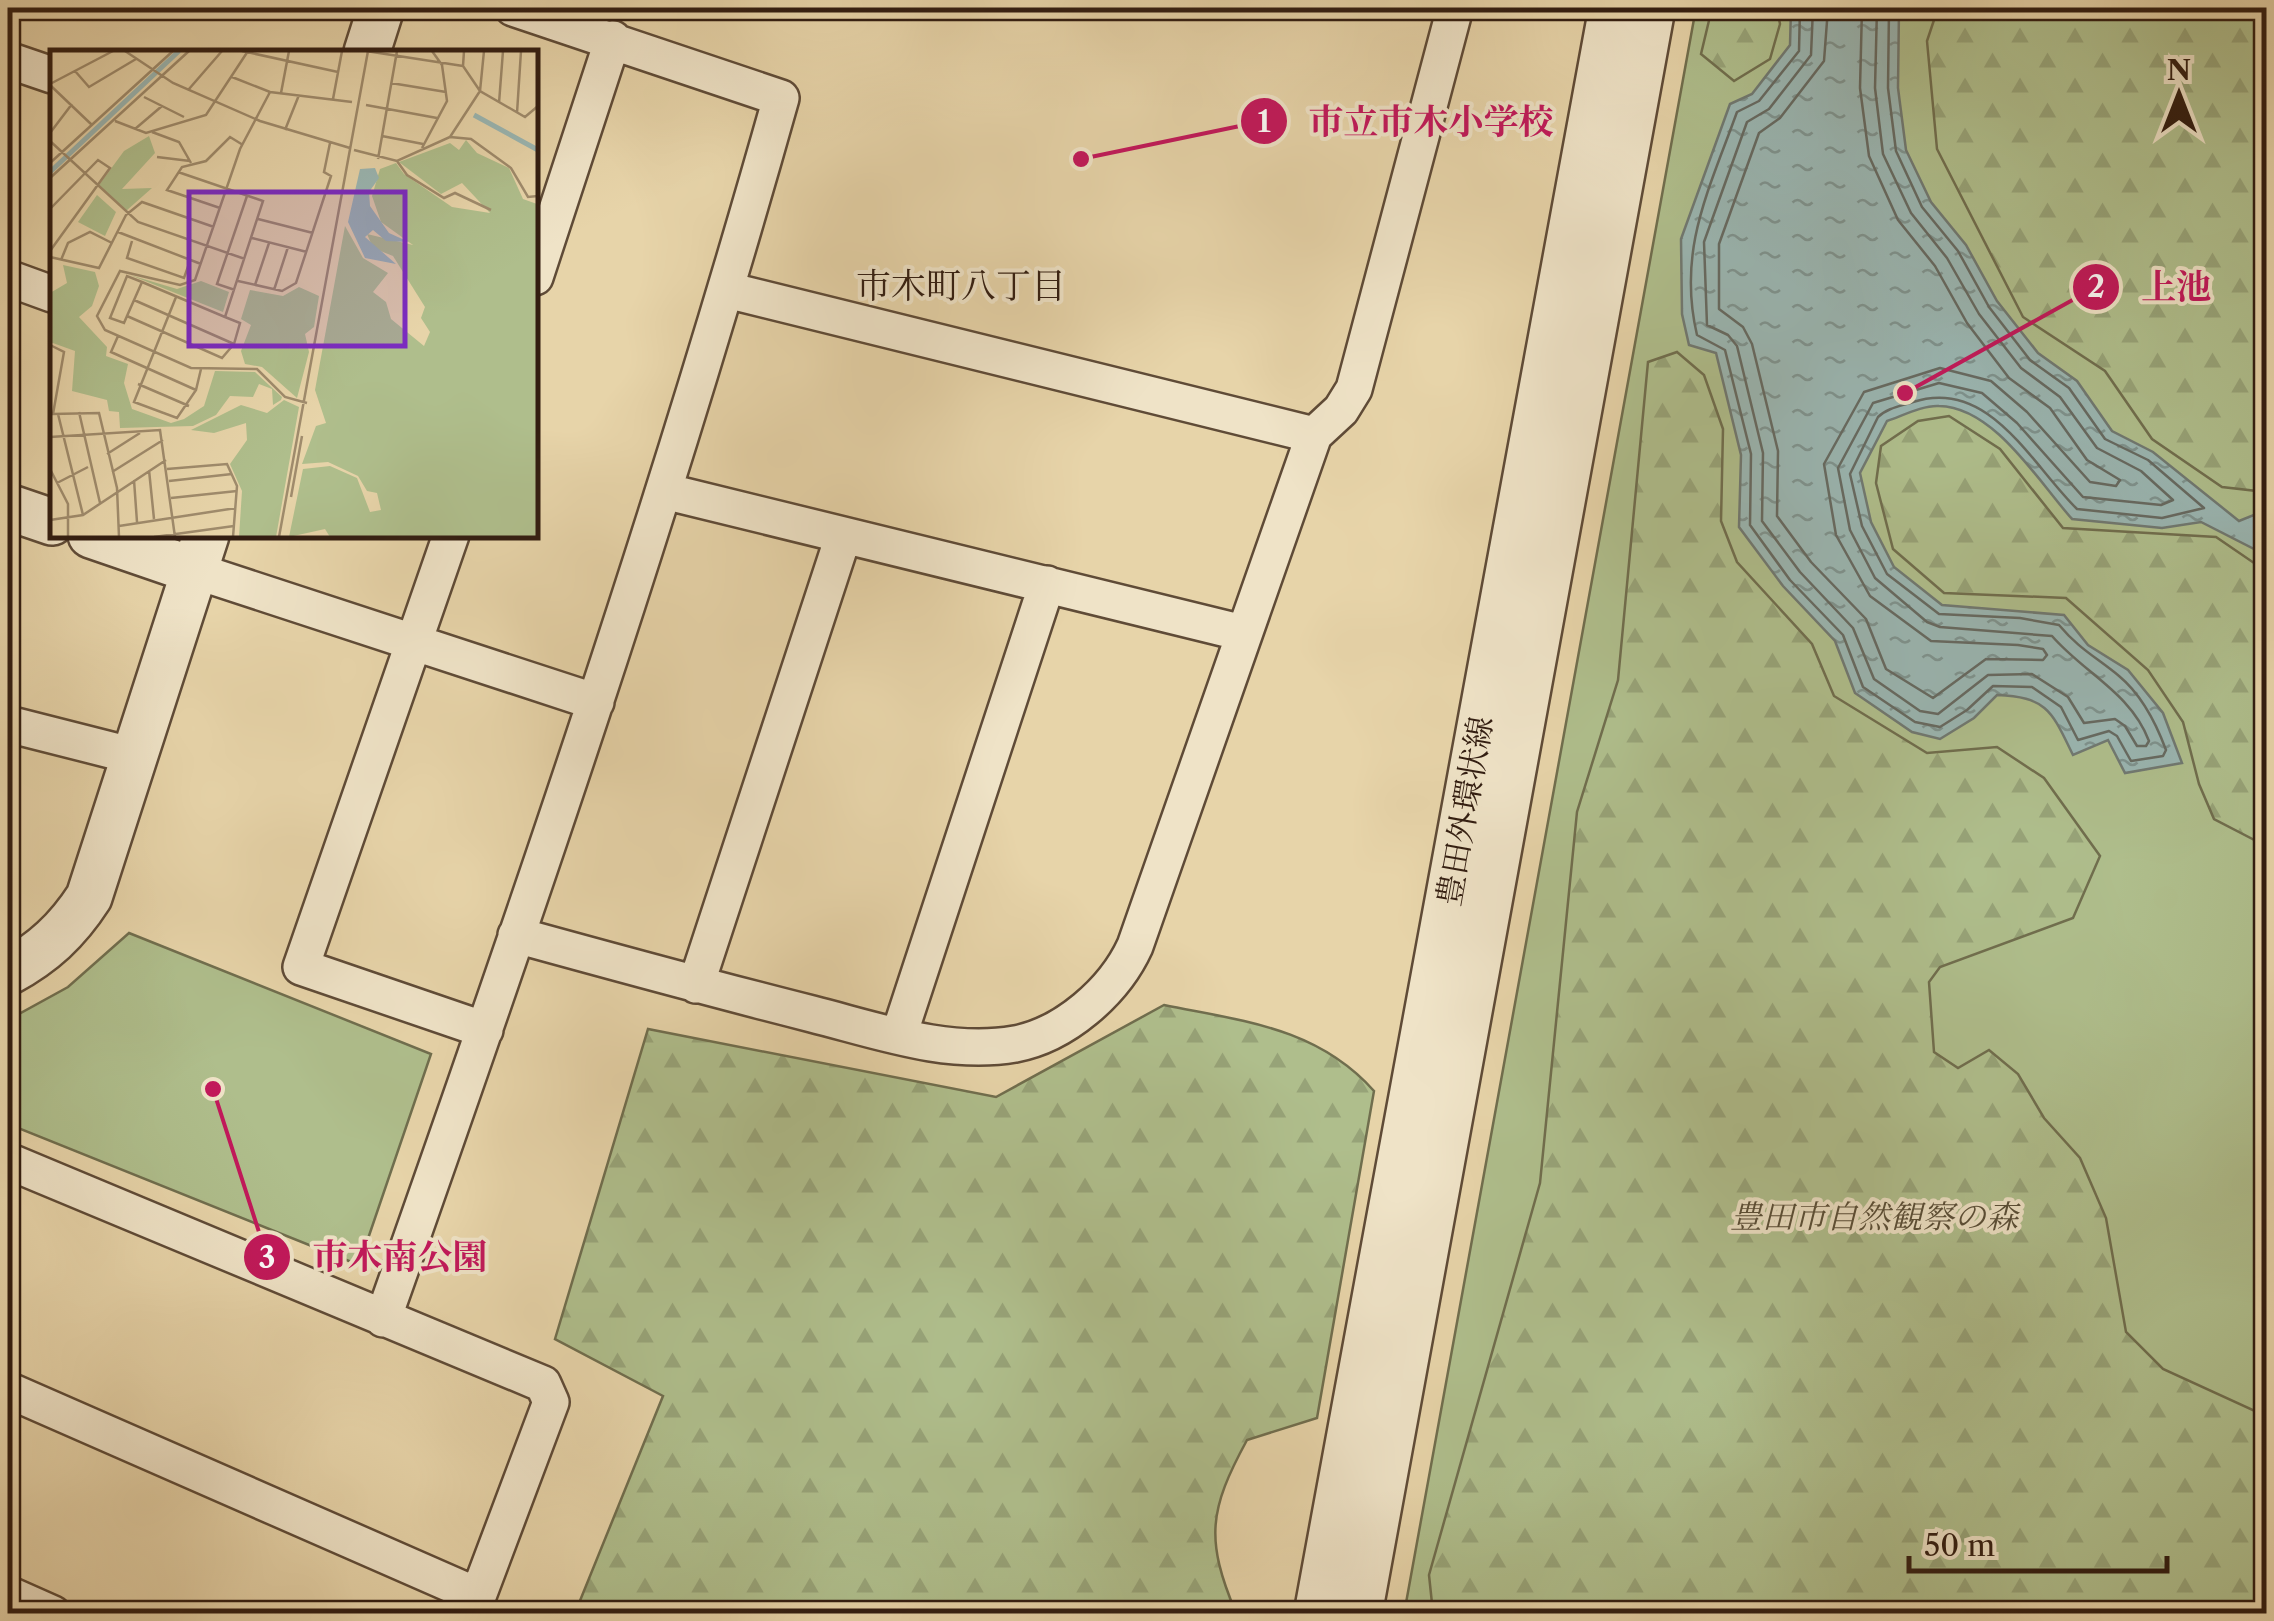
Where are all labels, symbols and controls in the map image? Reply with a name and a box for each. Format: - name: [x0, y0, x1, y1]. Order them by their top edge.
- north arrow: [2129, 45, 2229, 145]
- inset map: [50, 50, 538, 538]
- text: N: [2167, 53, 2191, 87]
- callout: 市立市木小学校: [1239, 89, 1574, 154]
- text: 市立市木小学校: [1308, 100, 1554, 143]
- text: 1: [1257, 103, 1271, 140]
- callout: 上池: [2071, 254, 2231, 319]
- district label: 市木町八丁目: [856, 264, 1066, 307]
- text: 上池: [2141, 265, 2211, 308]
- text: 2: [2087, 268, 2105, 305]
- street label: 豊田外環状線: [1429, 713, 1500, 909]
- park label: 豊田市自然観察の森: [1730, 1197, 2021, 1236]
- callout: 市木南公園: [242, 1225, 507, 1290]
- text: 市木南公園: [312, 1235, 488, 1278]
- text: 3: [259, 1239, 275, 1276]
- scale bar: [1909, 1511, 2166, 1573]
- text: 50 m: [1924, 1527, 1995, 1564]

